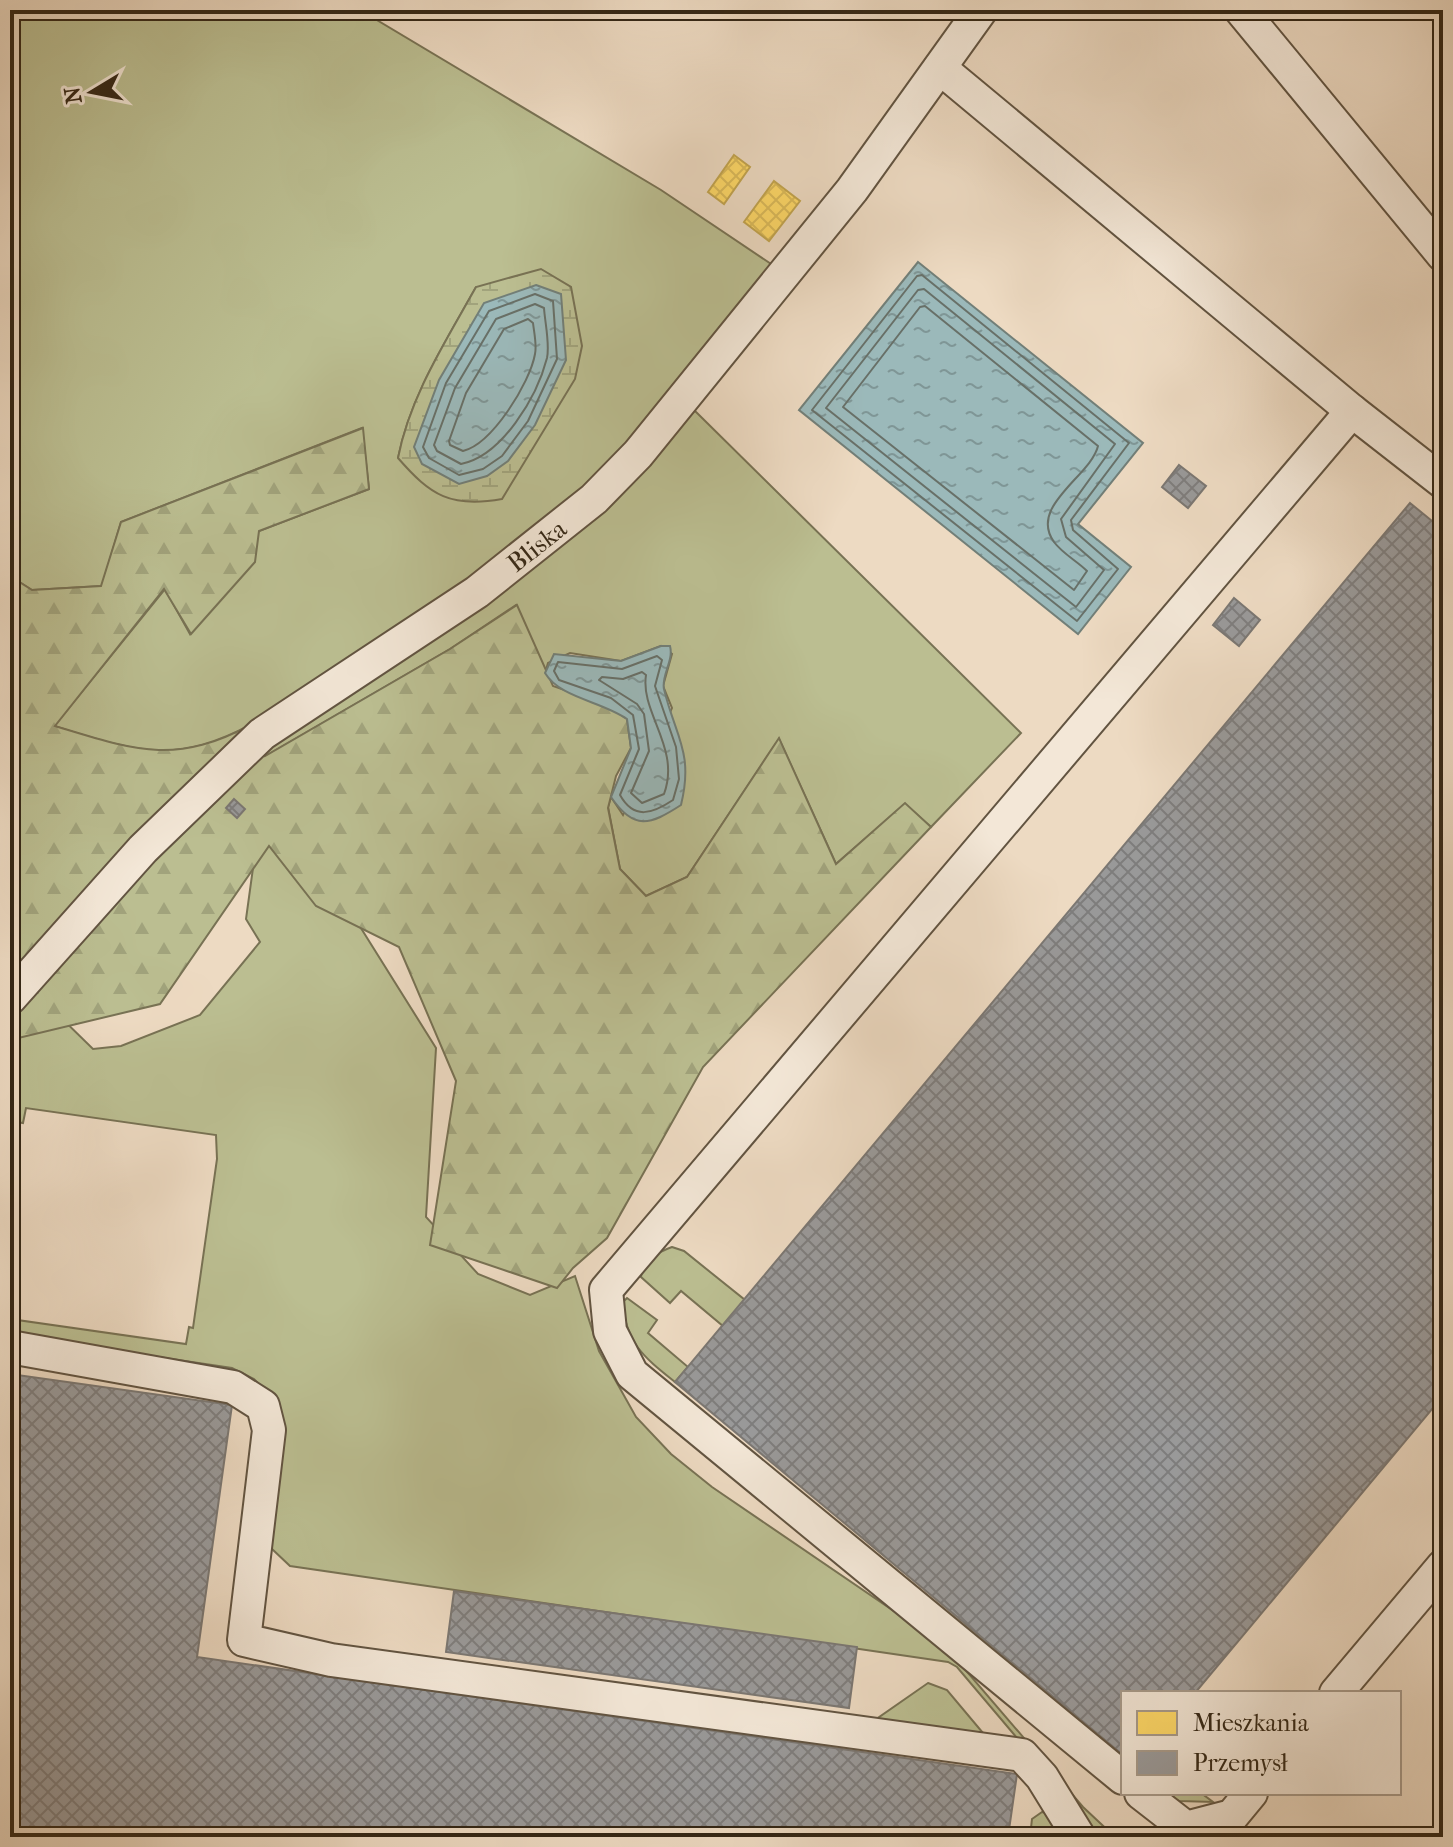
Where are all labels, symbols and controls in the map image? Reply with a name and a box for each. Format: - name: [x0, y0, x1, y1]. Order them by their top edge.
- north arrow: [52, 52, 132, 132]
- text: N: [59, 85, 88, 106]
- street label: Bliska: [501, 513, 574, 579]
- legend: [1121, 1691, 1401, 1795]
- text: Mieszkania: [1193, 1709, 1310, 1737]
- text: Przemysł: [1193, 1749, 1288, 1777]

